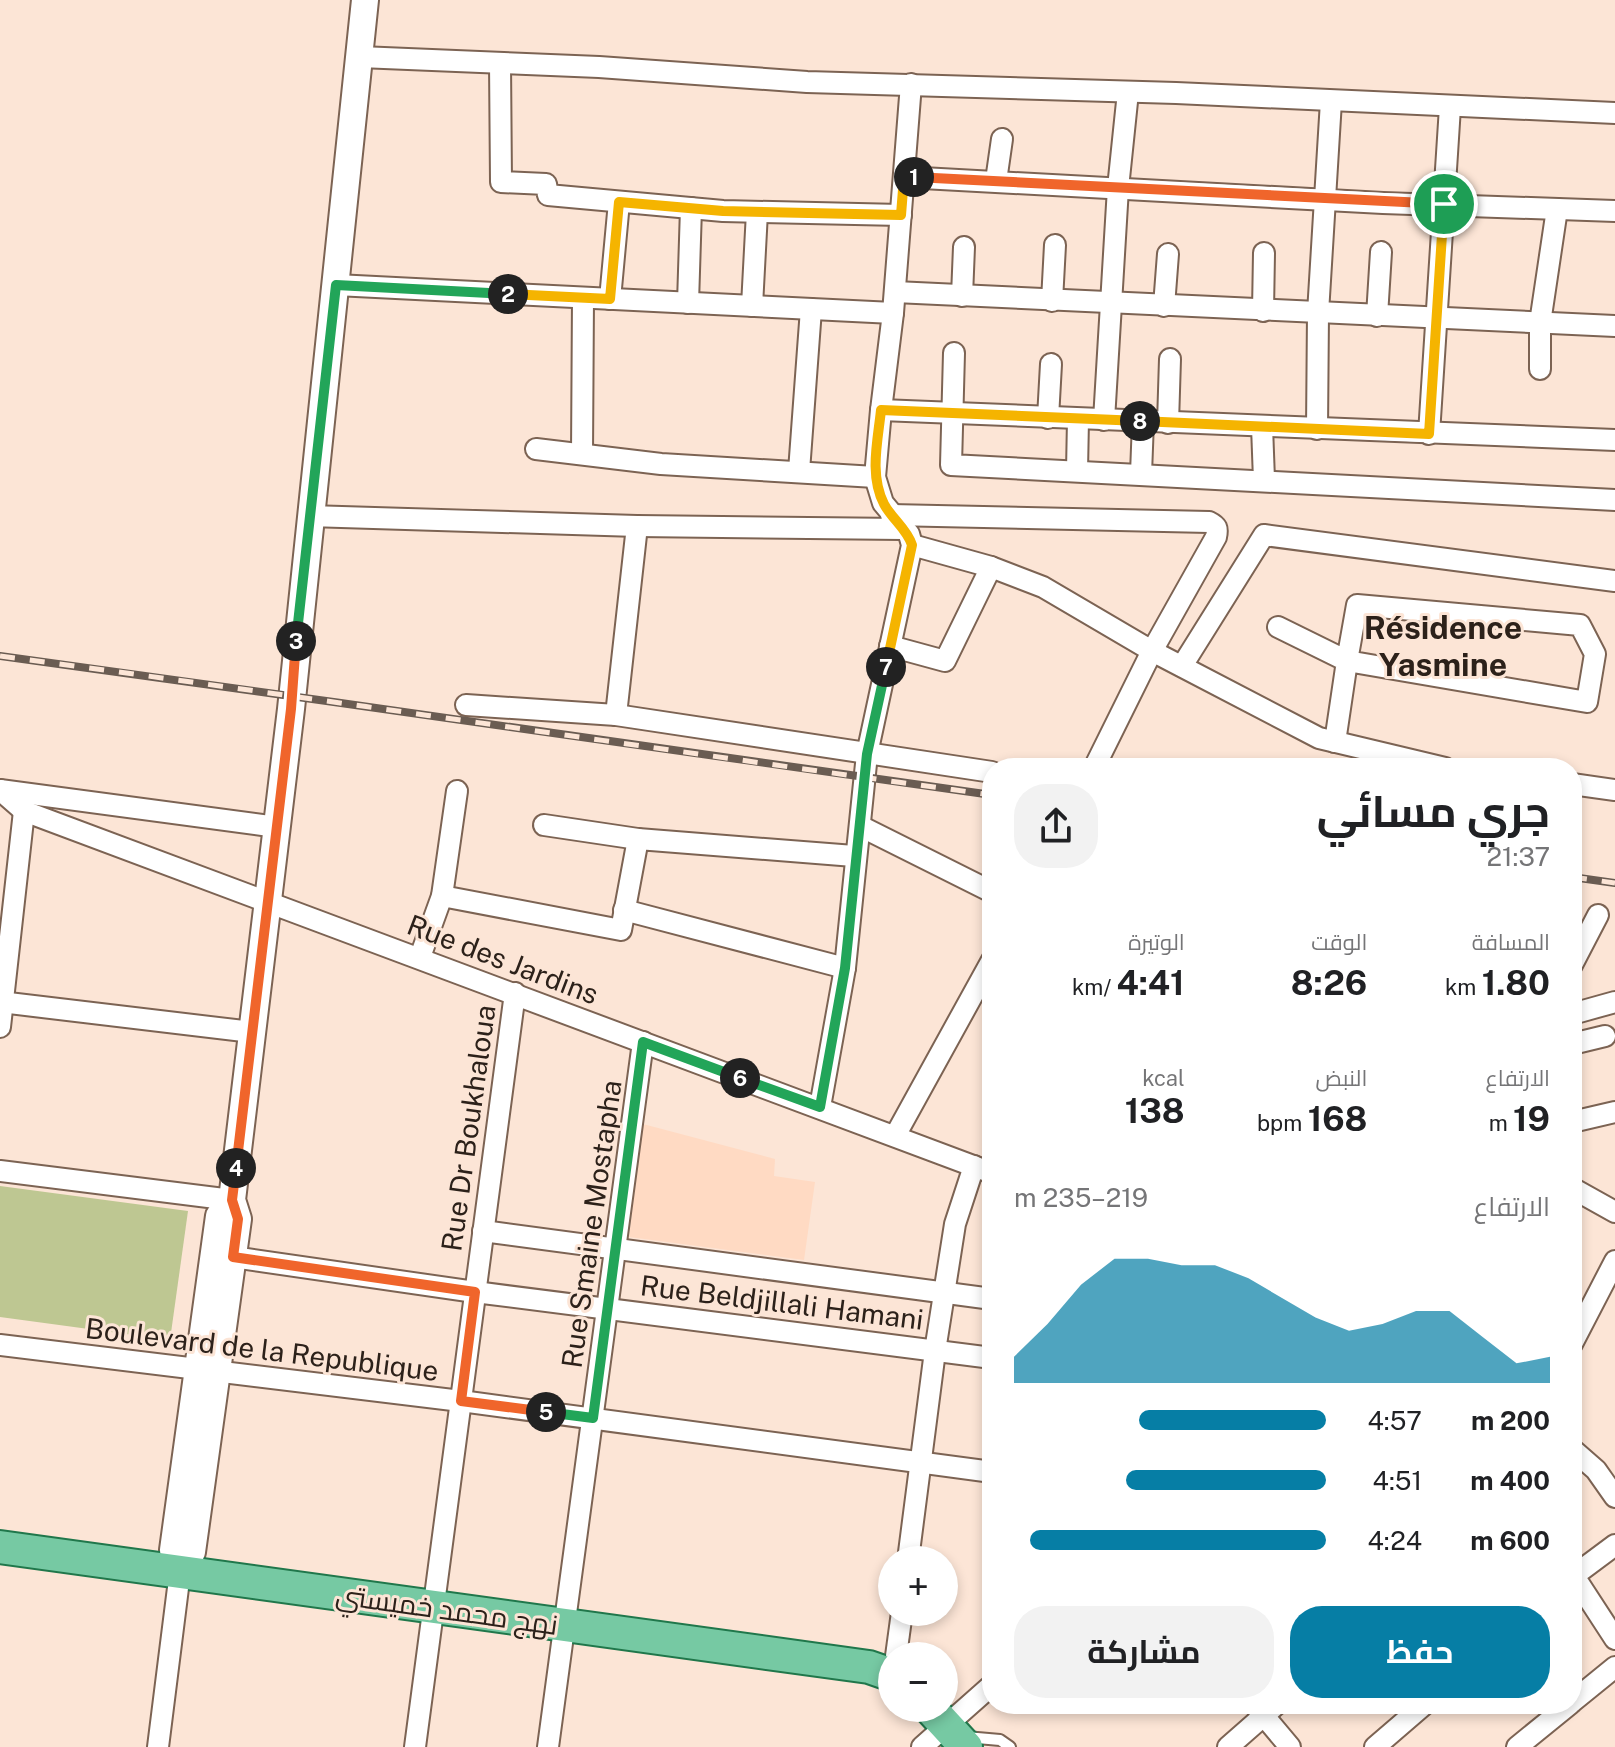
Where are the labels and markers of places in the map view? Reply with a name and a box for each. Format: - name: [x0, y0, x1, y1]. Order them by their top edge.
- pin: 1: [894, 157, 934, 197]
- pin: [1410, 170, 1478, 238]
- pin: 2: [488, 274, 528, 314]
- pin: 8: [1120, 401, 1160, 441]
- pin: 3: [276, 621, 316, 661]
- pin: 7: [866, 647, 906, 687]
- pin: 6: [720, 1058, 760, 1098]
- pin: 4: [216, 1148, 256, 1188]
- pin: 5: [526, 1392, 566, 1432]

